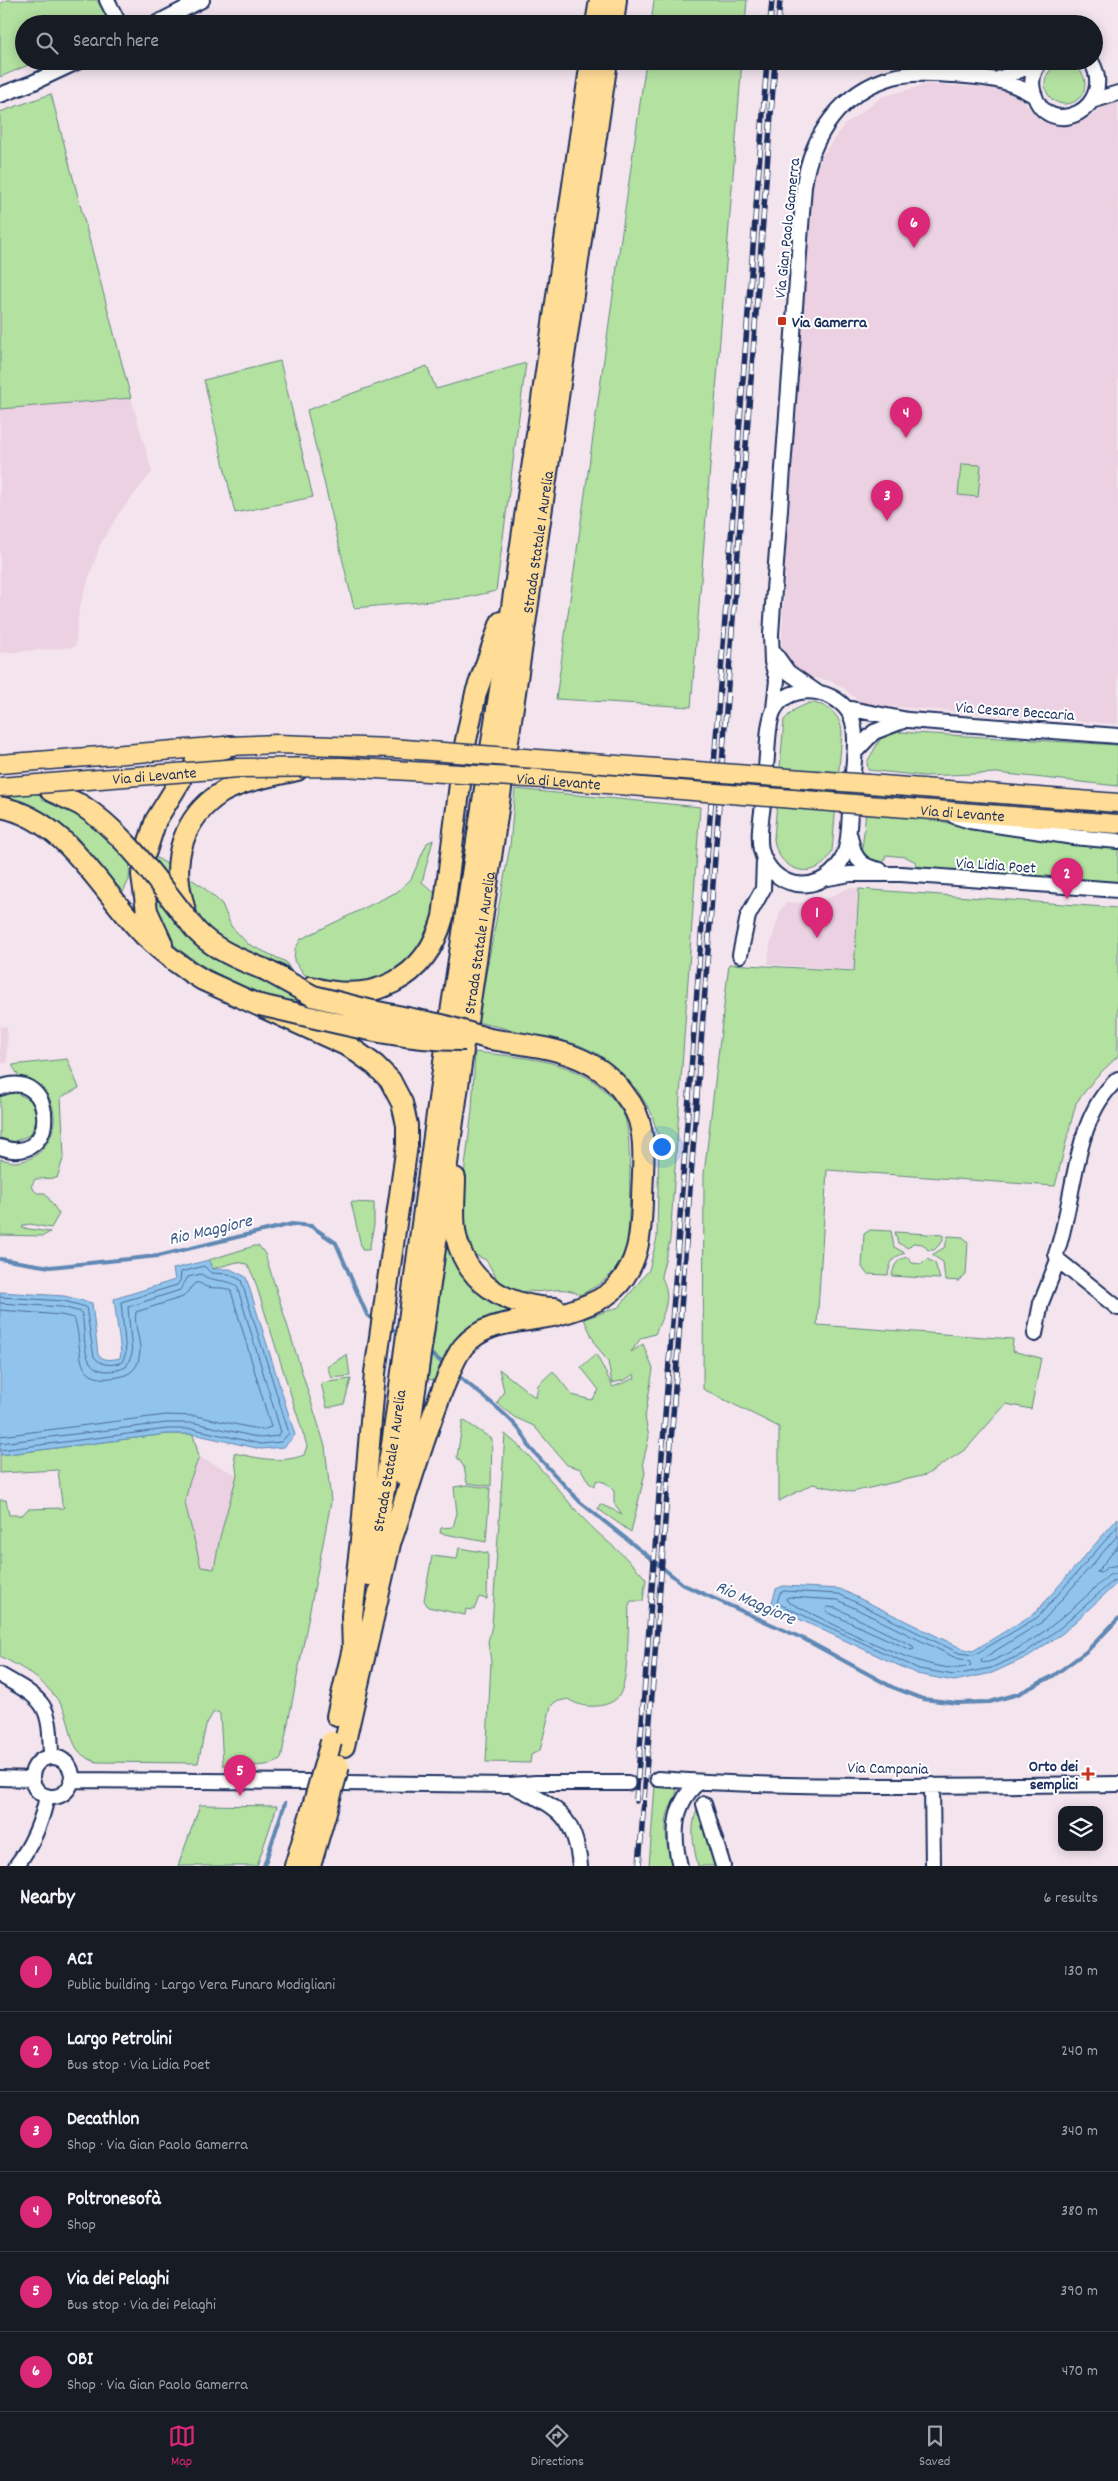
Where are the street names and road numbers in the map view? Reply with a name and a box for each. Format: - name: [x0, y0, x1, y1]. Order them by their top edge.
- street label: Via Gian Paolo Gamerra: [770, 157, 807, 299]
- street label: Strada Statale 1 Aurelia: [518, 469, 561, 615]
- street label: Via Cesare Beccaria: [955, 697, 1075, 728]
- street label: Via di Levante: [112, 762, 198, 792]
- street label: Via di Levante: [516, 768, 601, 798]
- street label: Via di Levante: [920, 800, 1005, 829]
- street label: Via Lidia Poet: [955, 852, 1037, 881]
- street label: Strada Statale 1 Aurelia: [459, 870, 503, 1016]
- street label: Strada Statale 1 Aurelia: [368, 1388, 413, 1534]
- street label: Via Campania: [847, 1757, 929, 1782]

